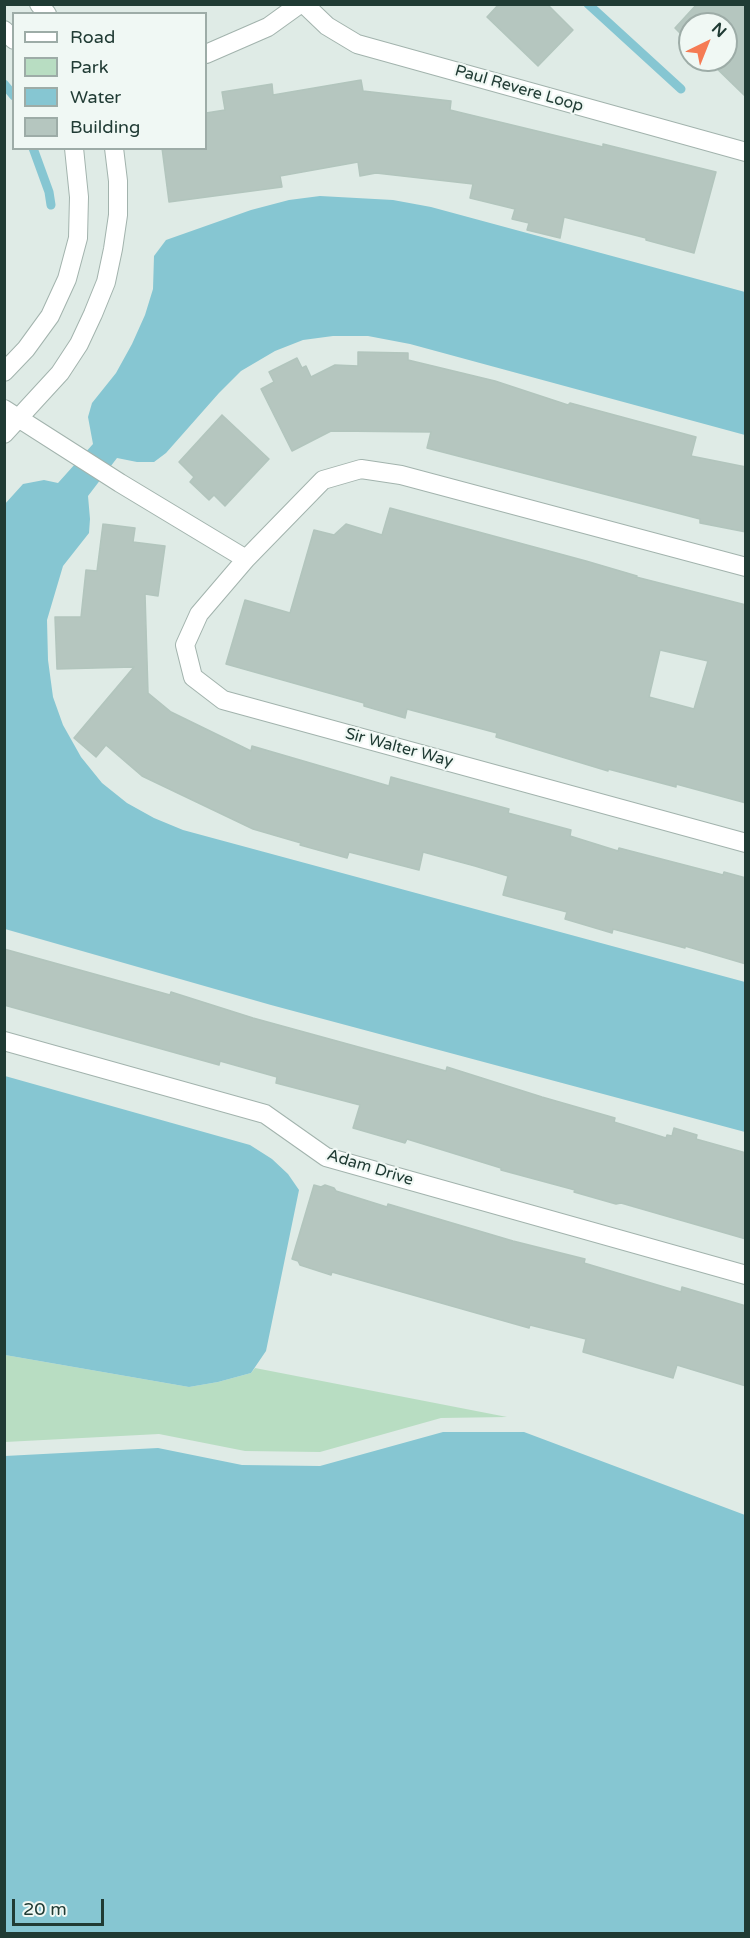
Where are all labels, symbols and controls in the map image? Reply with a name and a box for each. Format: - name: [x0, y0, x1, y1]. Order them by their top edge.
- legend: [12, 12, 207, 150]
- north arrow: [678, 12, 738, 72]
- text: N: [707, 19, 730, 42]
- text: Road: [70, 26, 115, 48]
- text: Park: [70, 56, 108, 78]
- street label: Paul Revere Loop: [453, 61, 585, 117]
- text: Water: [70, 86, 121, 108]
- text: Building: [70, 116, 140, 138]
- street label: Sir Walter Way: [343, 724, 455, 772]
- street label: Adam Drive: [325, 1146, 415, 1190]
- scale bar: [15, 1887, 106, 1925]
- text: 20 m: [23, 1898, 67, 1920]

